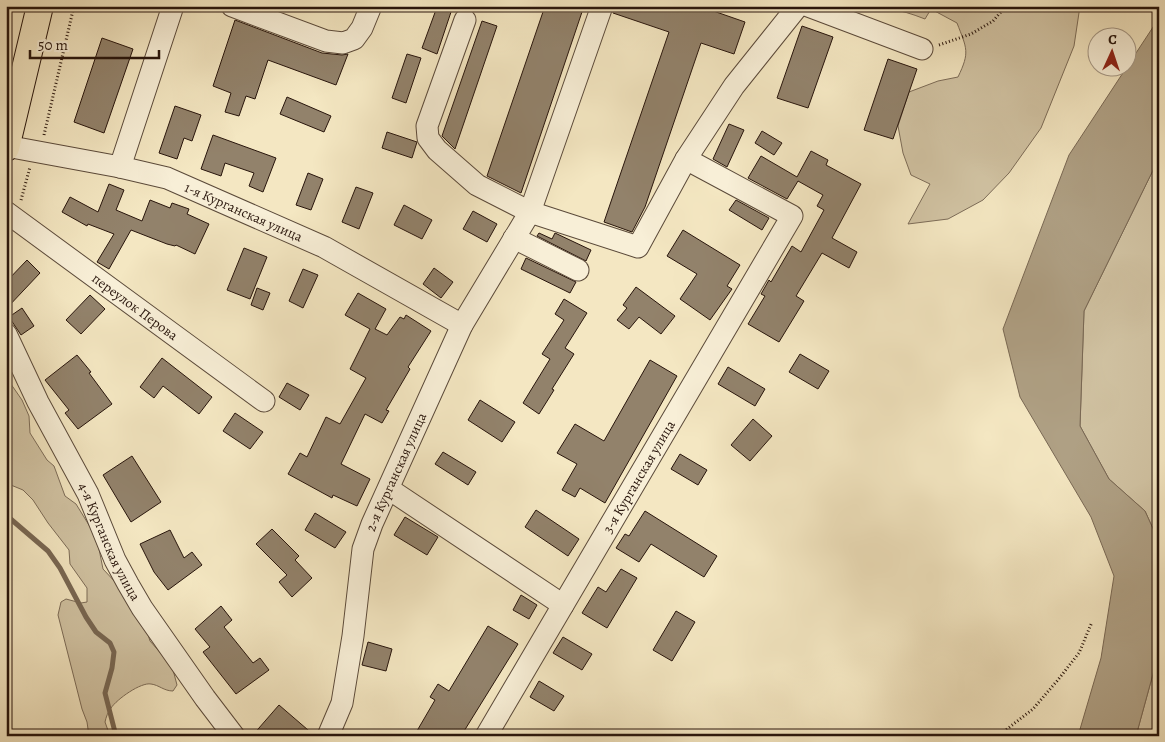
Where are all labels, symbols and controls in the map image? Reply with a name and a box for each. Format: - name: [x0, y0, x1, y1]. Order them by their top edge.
- scale bar: [30, 28, 159, 60]
- north arrow: [1088, 28, 1138, 78]
- text: С: [1108, 30, 1118, 49]
- text: 50 m: [38, 35, 68, 55]
- street label: 1-я Курганская улица: [182, 177, 306, 246]
- street label: переулок Перова: [88, 269, 182, 345]
- street label: 2-я Курганская улица: [361, 409, 431, 534]
- street label: 3-я Курганская улица: [598, 416, 680, 537]
- street label: 4-я Курганская улица: [74, 479, 145, 605]

